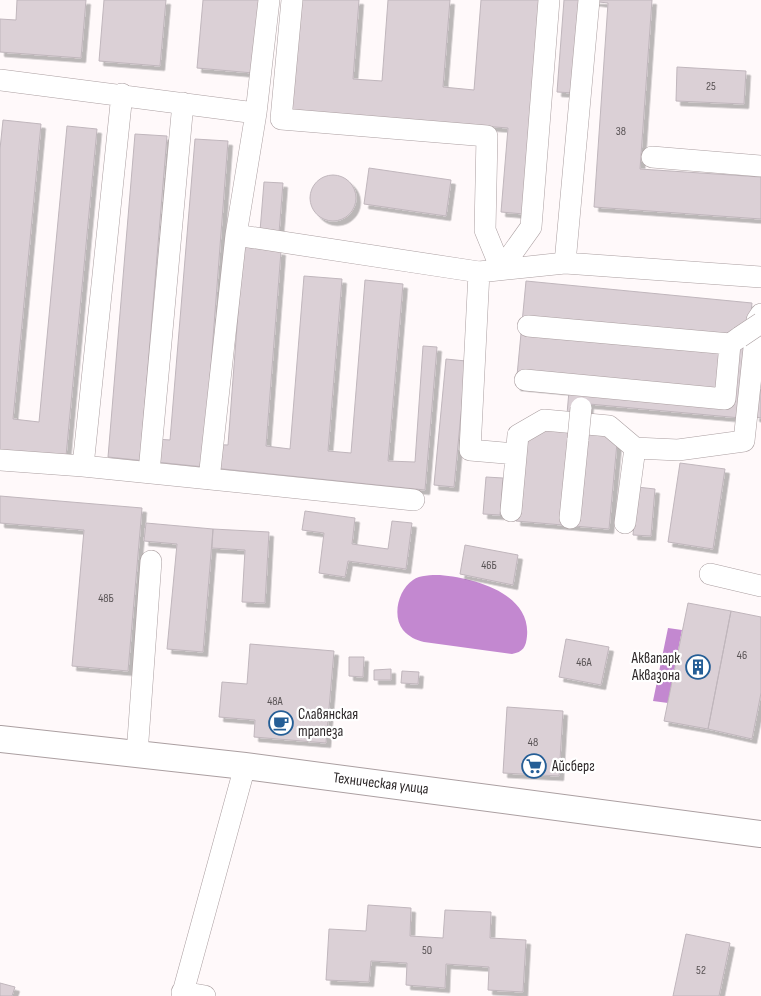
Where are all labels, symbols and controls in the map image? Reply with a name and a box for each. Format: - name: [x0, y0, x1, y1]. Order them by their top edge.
- house number: 25: [706, 79, 716, 94]
- house number: 38: [616, 124, 626, 139]
- house number: 46Б: [481, 558, 497, 573]
- house number: 48Б: [98, 591, 114, 606]
- house number: 46: [737, 648, 747, 663]
- place label: Аквапарк Аквазона: [631, 649, 680, 685]
- building icon: Аквапарк Аквазона: [685, 654, 711, 680]
- house number: 46А: [576, 655, 593, 670]
- house number: 48А: [267, 694, 284, 709]
- place label: Славянская трапеза: [298, 705, 358, 741]
- cafe icon: Славянская трапеза: [268, 710, 294, 736]
- house number: 48: [528, 735, 538, 750]
- supermarket icon: Айсберг: [521, 753, 547, 779]
- place label: Айсберг: [551, 757, 595, 776]
- street label: Техническая улица: [332, 768, 430, 799]
- house number: 50: [422, 943, 432, 958]
- house number: 52: [696, 963, 706, 978]

